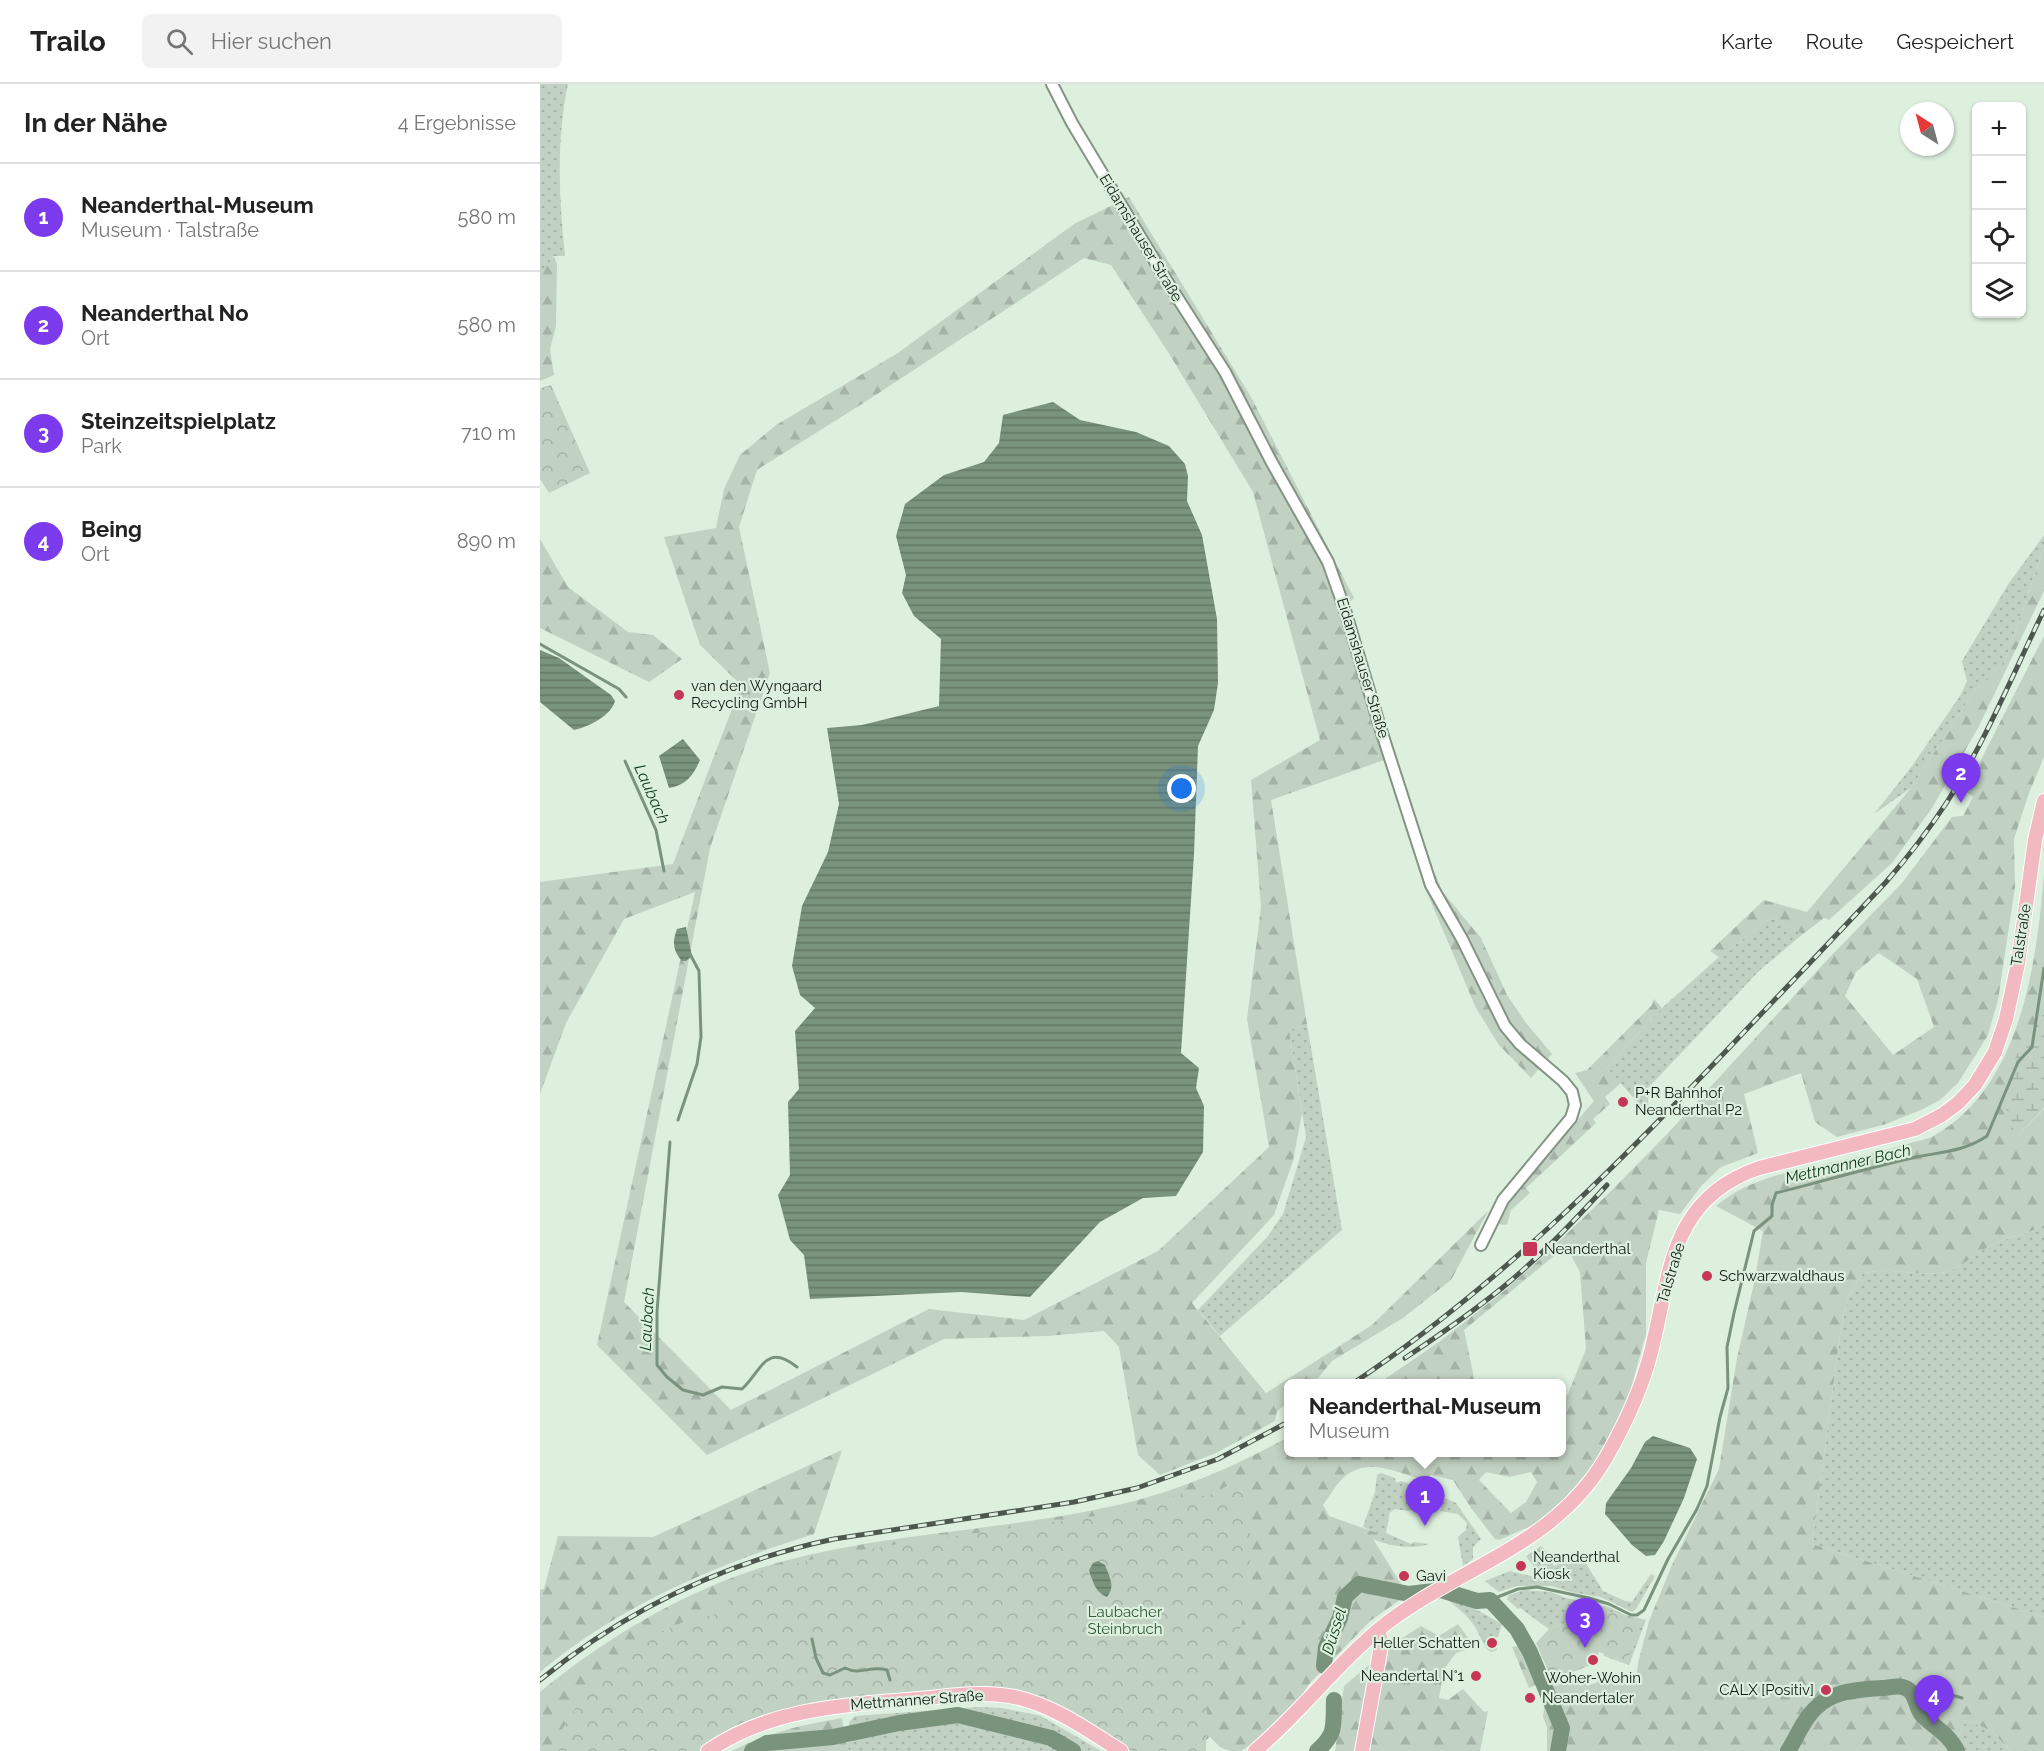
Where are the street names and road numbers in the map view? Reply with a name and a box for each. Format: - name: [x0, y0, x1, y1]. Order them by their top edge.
- street label: Eidamshauser Straße: [1096, 171, 1186, 305]
- street label: Eidamshauser Straße: [1333, 596, 1393, 741]
- street label: Talstraße: [2007, 902, 2035, 967]
- street label: Talstraße: [1653, 1240, 1689, 1306]
- street label: Mettmanner Straße: [850, 1686, 984, 1714]

